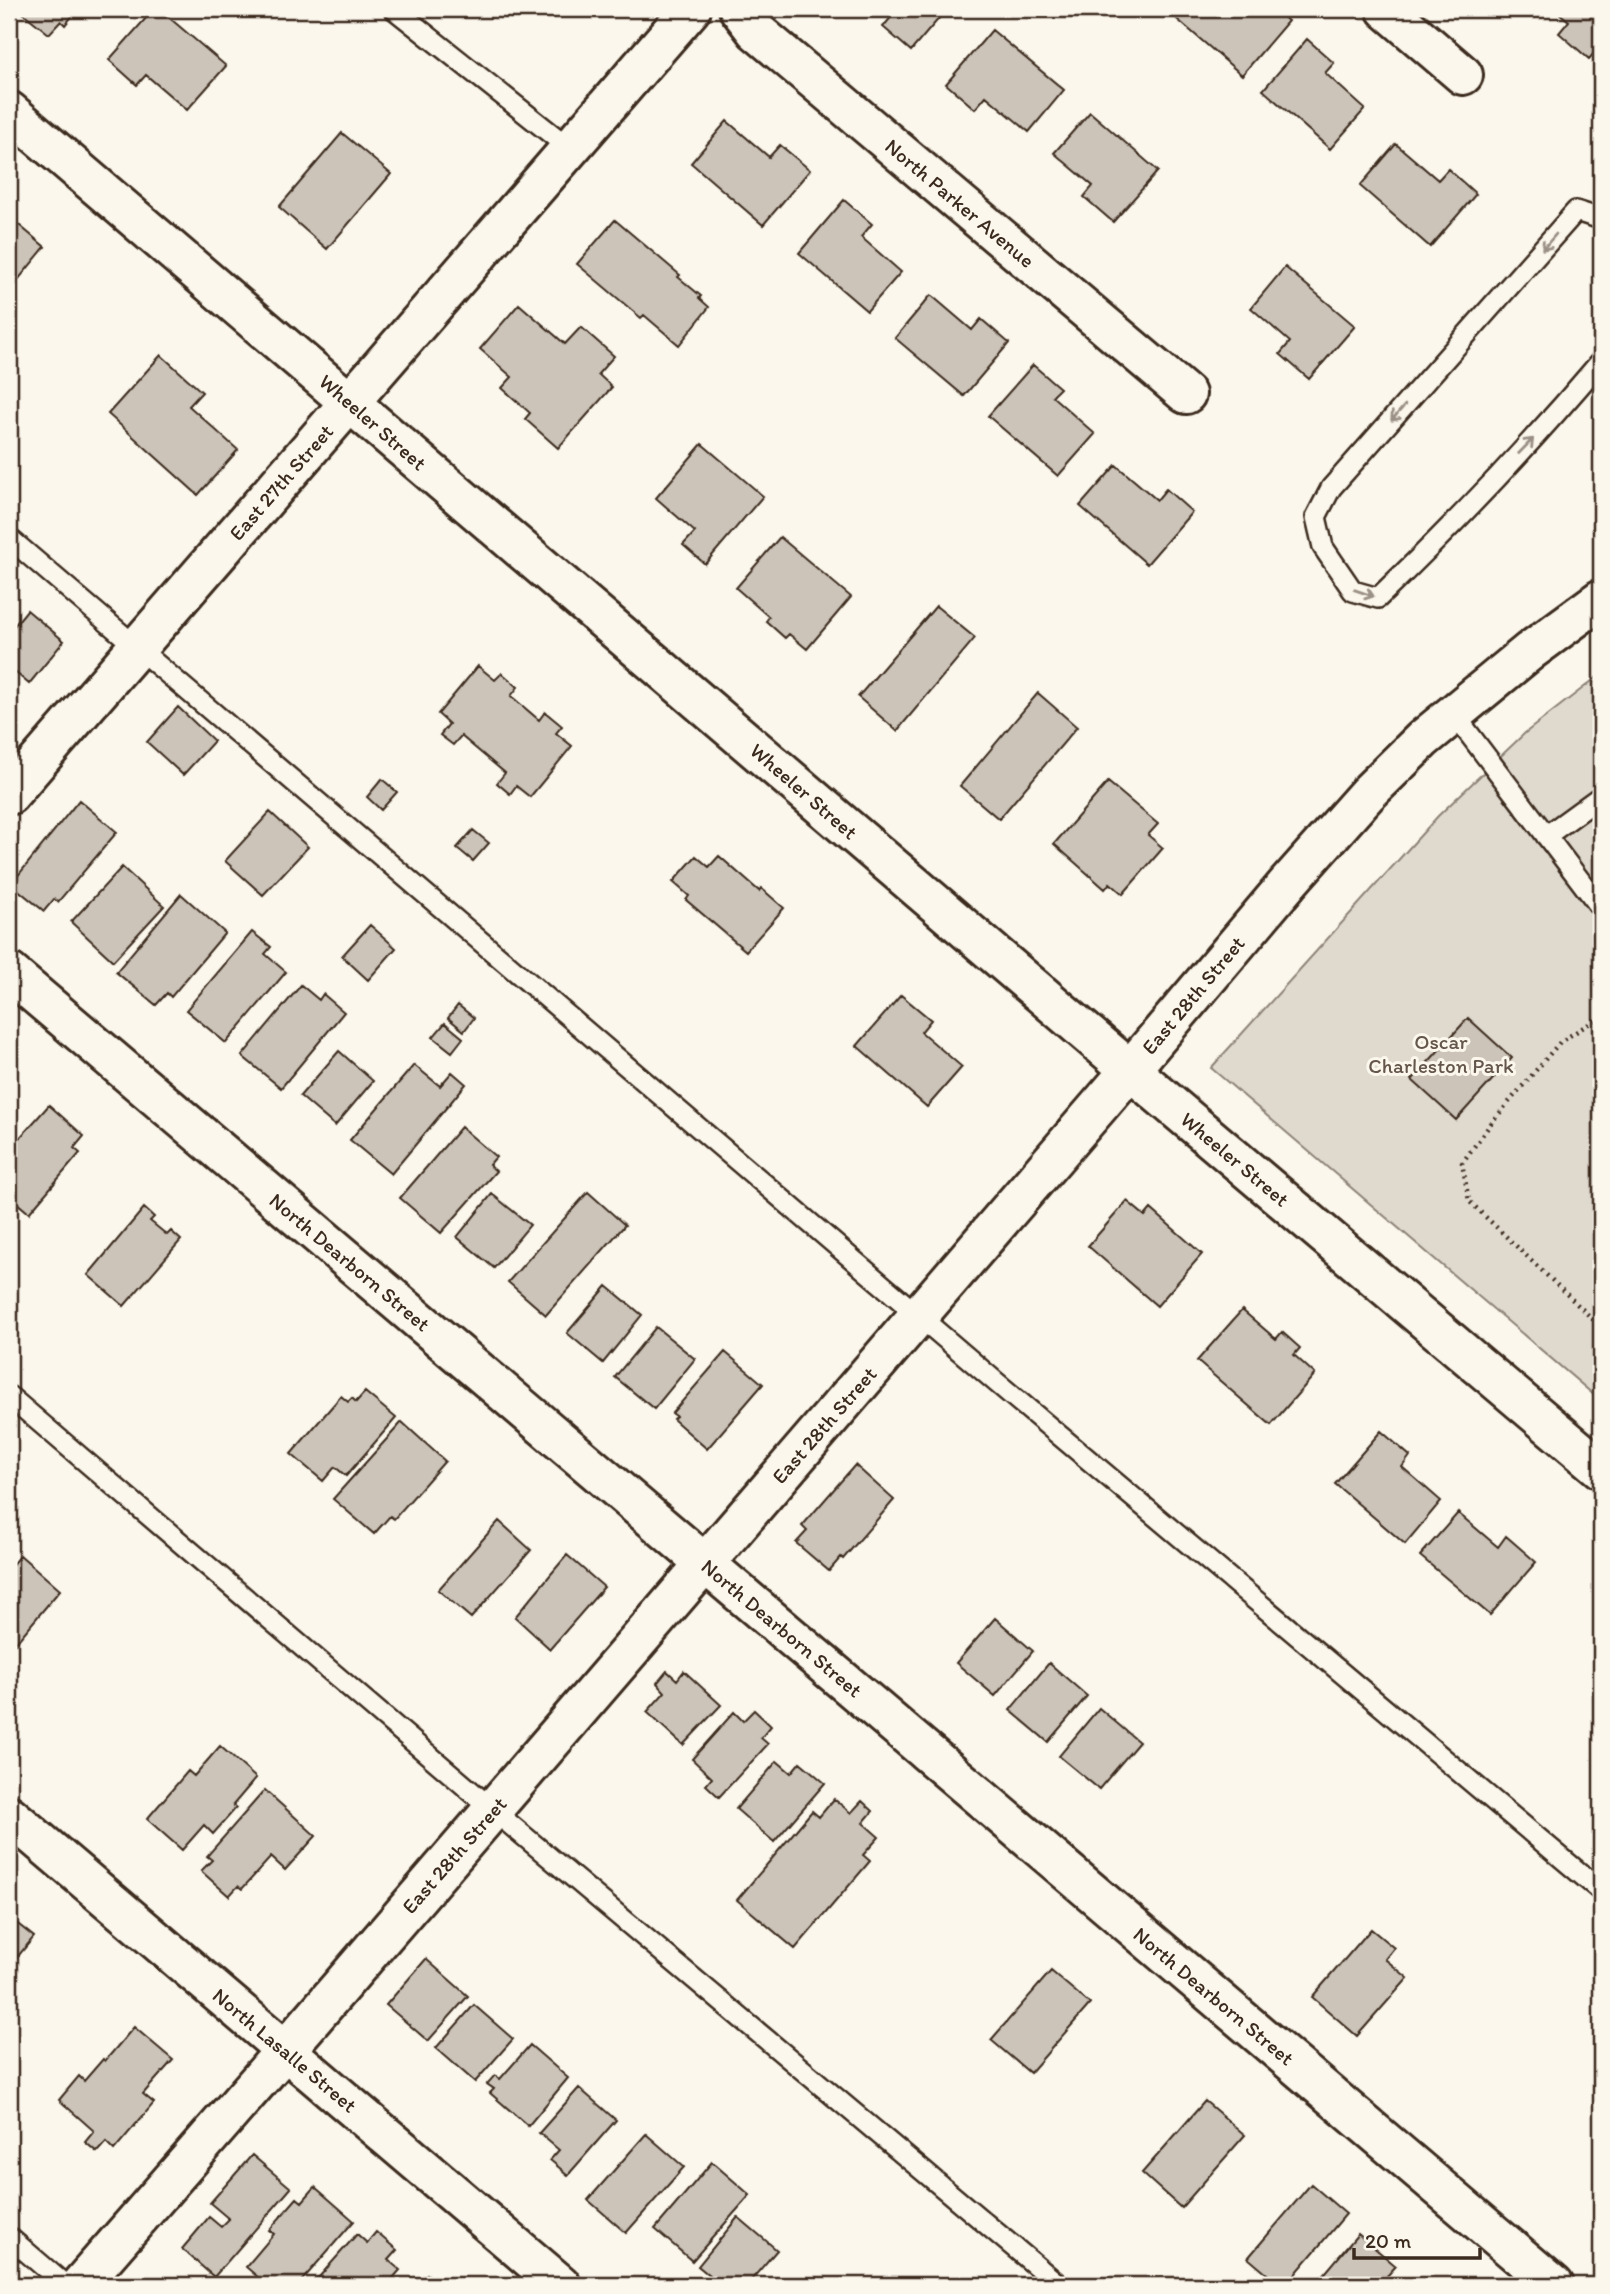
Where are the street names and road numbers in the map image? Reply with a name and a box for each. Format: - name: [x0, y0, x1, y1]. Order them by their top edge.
- street label: North Parker Avenue: [880, 133, 1040, 273]
- street label: Wheeler Street: [314, 369, 432, 475]
- street label: East 27th Street: [224, 419, 338, 545]
- street label: Wheeler Street: [745, 738, 863, 844]
- street label: East 28th Street: [1136, 931, 1250, 1059]
- street label: Wheeler Street: [1176, 1106, 1294, 1212]
- street label: North Dearborn Street: [265, 1188, 435, 1337]
- street label: East 28th Street: [766, 1361, 882, 1489]
- street label: North Dearborn Street: [697, 1554, 867, 1703]
- street label: East 28th Street: [396, 1791, 512, 1919]
- street label: North Dearborn Street: [1129, 1922, 1299, 2071]
- street label: North Lasalle Street: [208, 1982, 362, 2118]

